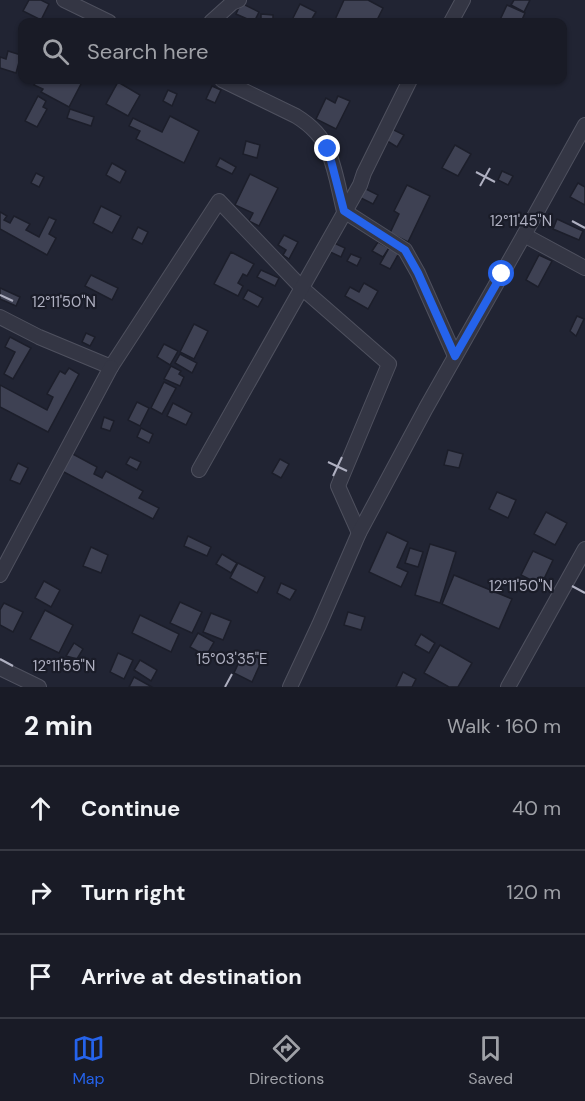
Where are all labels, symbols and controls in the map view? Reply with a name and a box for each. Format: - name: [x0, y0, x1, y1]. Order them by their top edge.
- search box: [18, 18, 567, 84]
- icon: search: [39, 35, 72, 68]
- text: Search here: [87, 37, 208, 66]
- route end: [314, 135, 340, 161]
- text: 12°11'45"N: [490, 211, 552, 231]
- route start: [488, 260, 514, 286]
- text: 12°11'50"N: [32, 292, 96, 312]
- text: 12°11'50"N: [489, 576, 553, 596]
- text: 15°03'35"E: [196, 649, 268, 669]
- text: 12°11'55"N: [33, 656, 95, 676]
- text: 2 min: [24, 709, 93, 743]
- text: Walk · 160 m: [447, 713, 561, 739]
- icon: ahead: [24, 792, 57, 825]
- text: Continue: [81, 794, 180, 823]
- text: 40 m: [512, 795, 561, 821]
- icon: right: [24, 876, 57, 909]
- text: Turn right: [81, 878, 186, 907]
- text: 120 m: [507, 879, 561, 905]
- icon: arrive: [24, 960, 57, 993]
- text: Arrive at destination: [81, 962, 302, 991]
- tab: Map: [72, 1032, 105, 1089]
- tab: Directions: [249, 1032, 324, 1089]
- tab: Saved: [468, 1032, 513, 1089]

